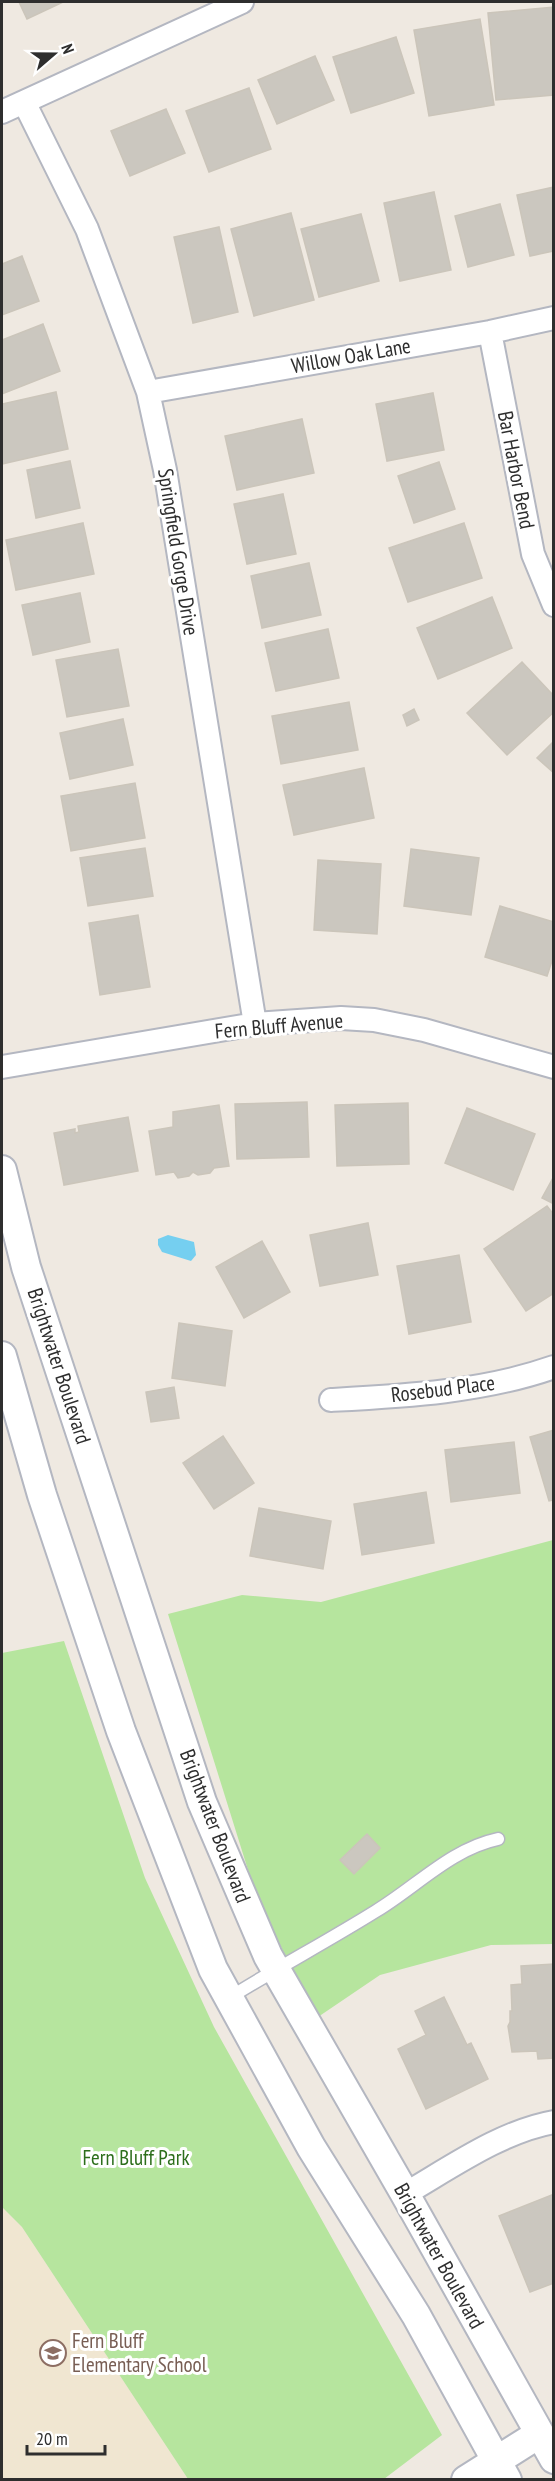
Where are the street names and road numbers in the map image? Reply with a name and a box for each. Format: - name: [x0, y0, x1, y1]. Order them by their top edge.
- street label: Willow Oak Lane: [289, 332, 413, 379]
- street label: Bar Harbor Bend: [492, 409, 541, 531]
- street label: Springfield Gorge Drive: [152, 467, 205, 637]
- street label: Fern Bluff Avenue: [214, 1006, 344, 1045]
- street label: Brightwater Boulevard: [22, 1285, 97, 1447]
- street label: Rosebud Place: [389, 1369, 496, 1408]
- street label: Brightwater Boulevard: [174, 1745, 257, 1906]
- street label: Brightwater Boulevard: [388, 2178, 491, 2333]

